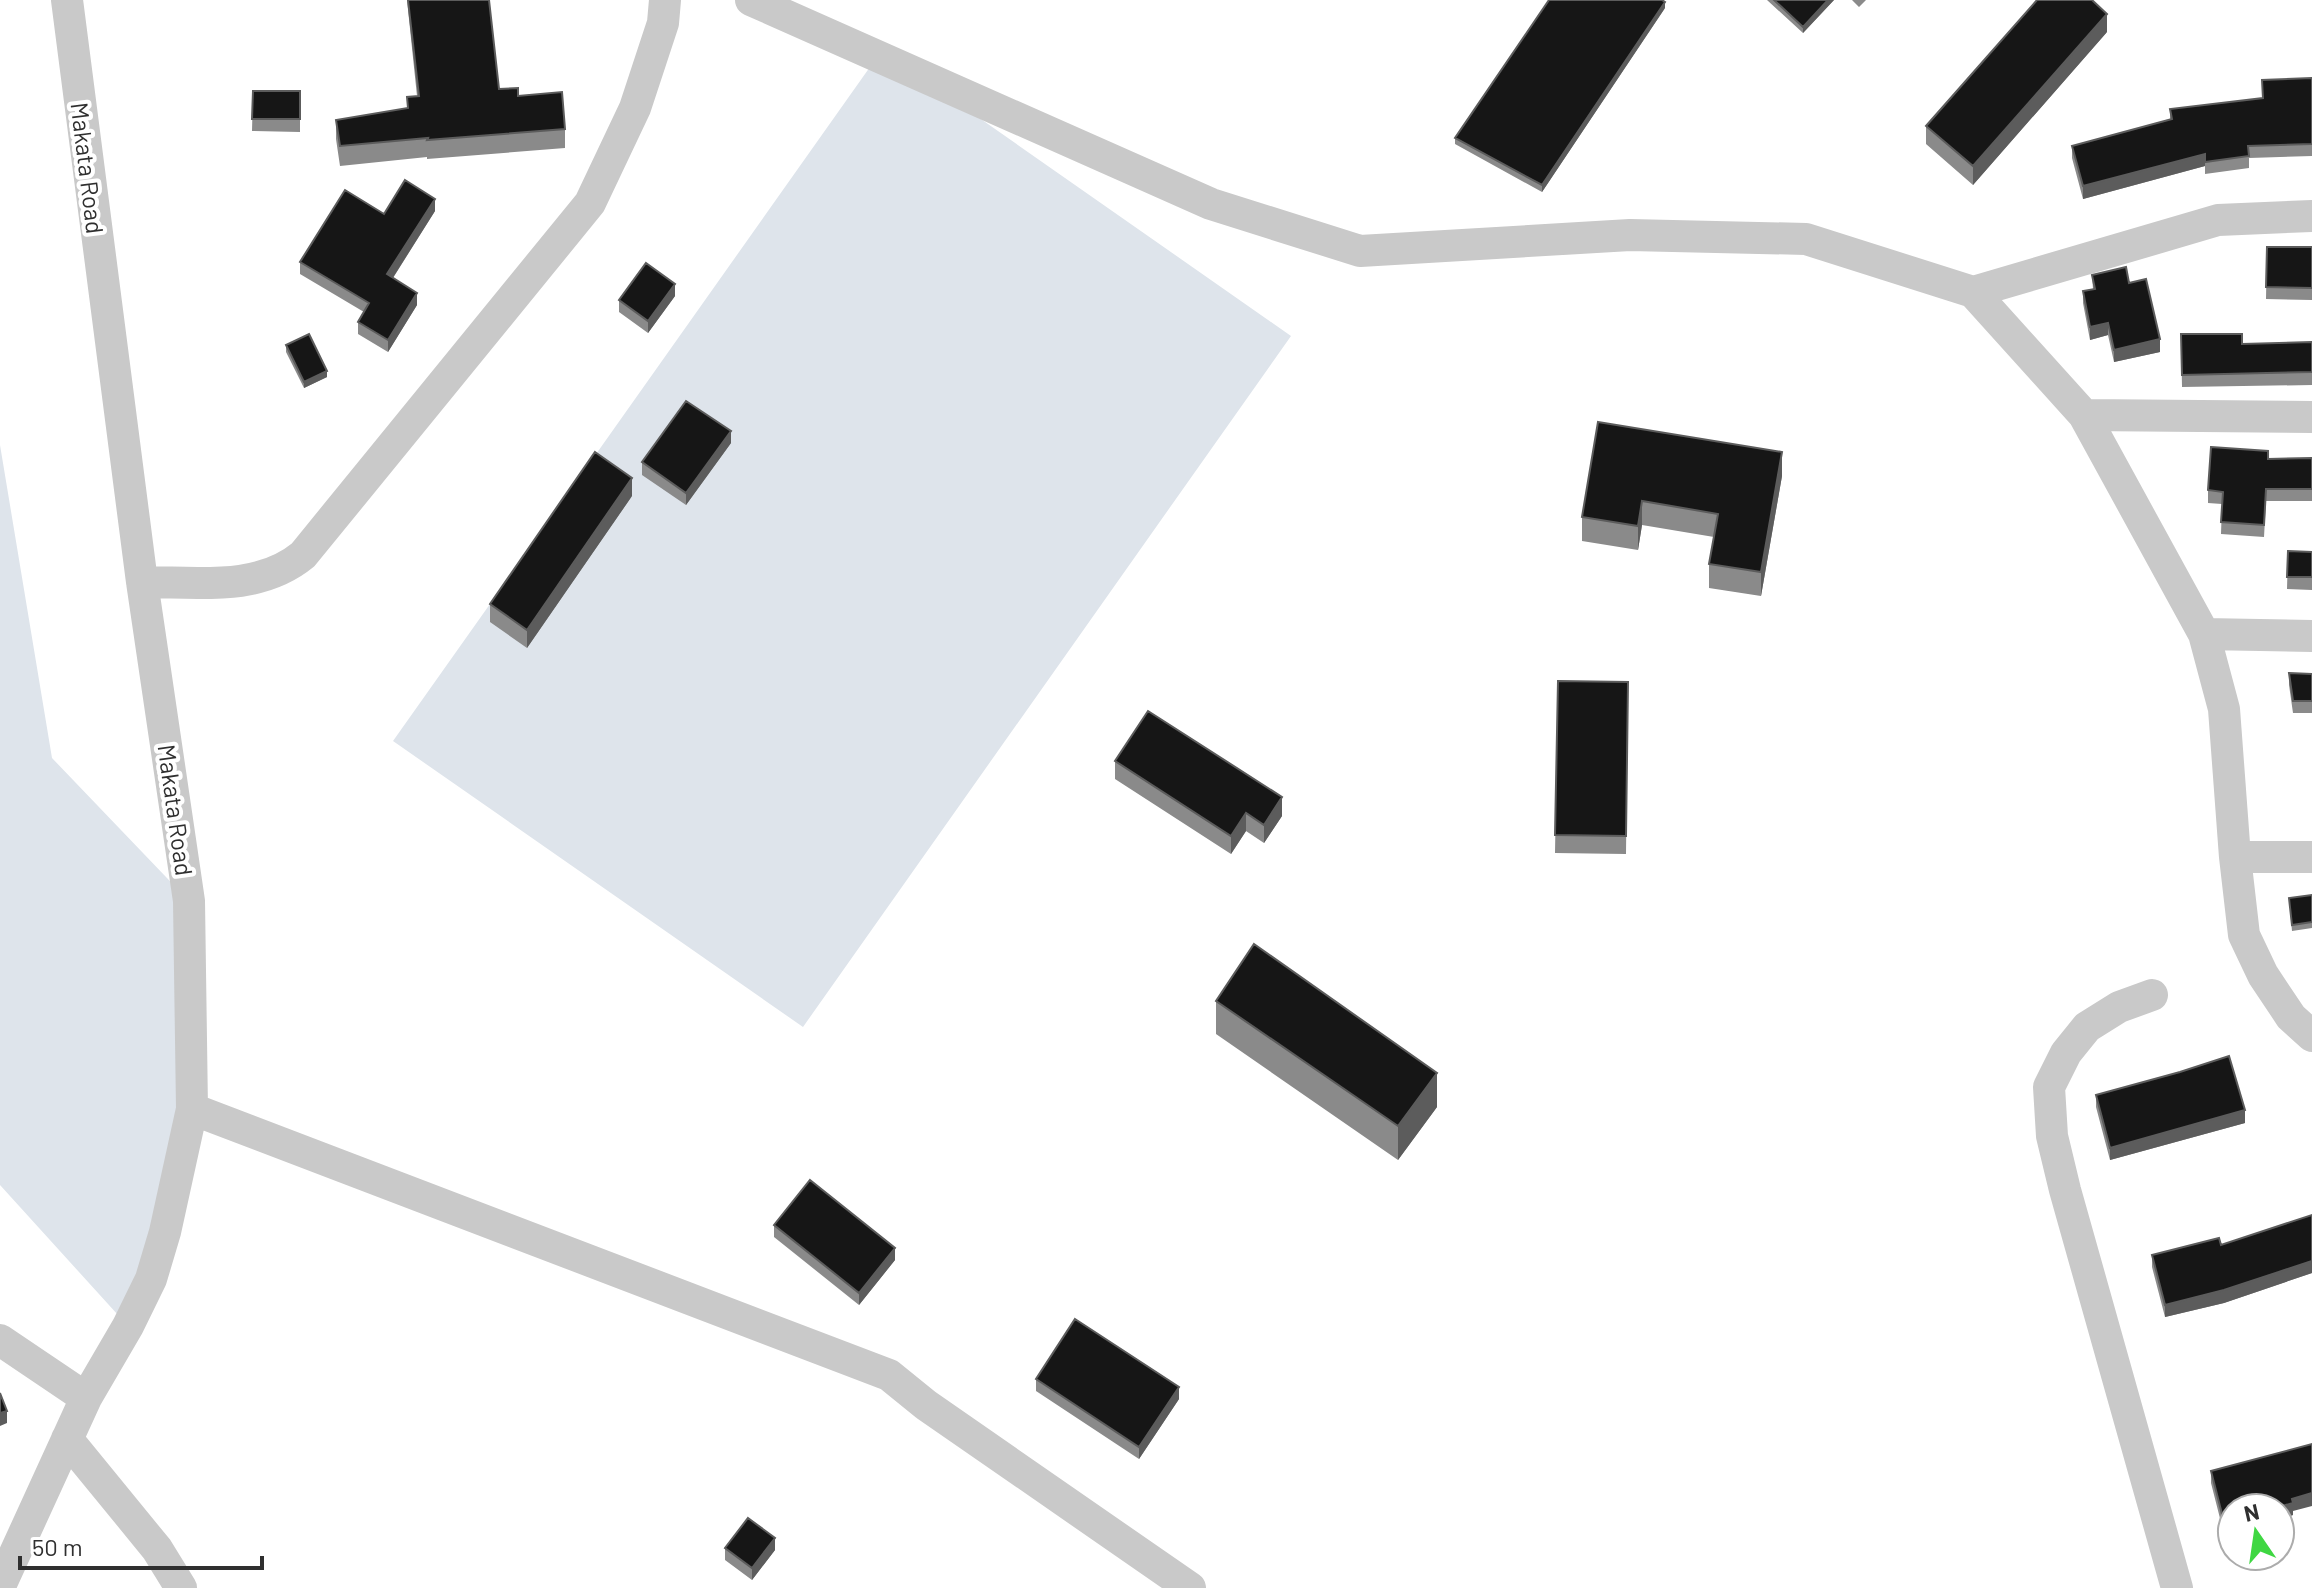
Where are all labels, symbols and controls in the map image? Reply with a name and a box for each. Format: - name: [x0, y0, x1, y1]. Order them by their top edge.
- street label: Makata Road: [66, 101, 110, 235]
- street label: Makata Road: [152, 742, 200, 878]
- north arrow: [2216, 1492, 2296, 1572]
- text: N: [2241, 1497, 2261, 1526]
- scale bar: [20, 1520, 262, 1570]
- text: 50 m: [32, 1532, 83, 1561]

